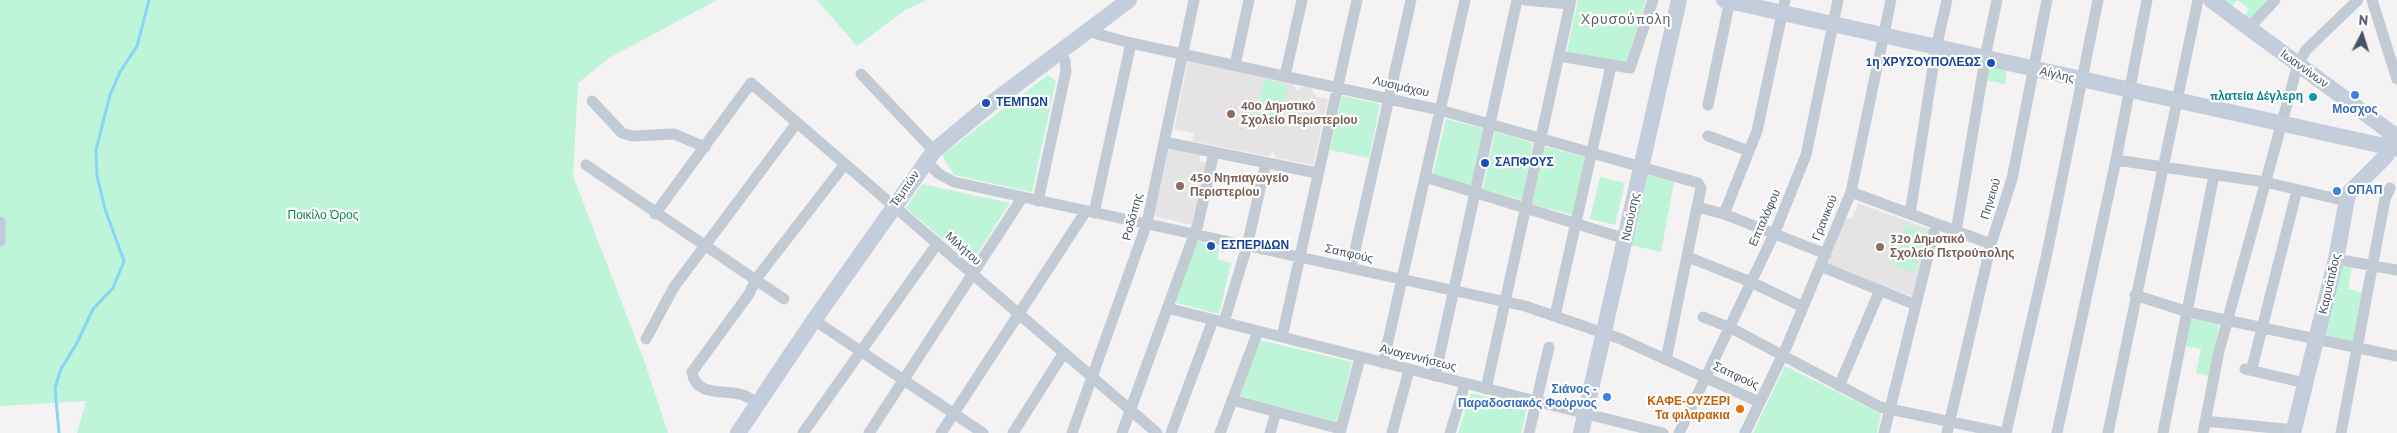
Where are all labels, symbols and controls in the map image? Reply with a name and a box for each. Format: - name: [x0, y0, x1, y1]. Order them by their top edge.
- north arrow: [2337, 10, 2387, 60]
- text: N: [2358, 11, 2369, 29]
- district label: Χρυσούπολη: [1579, 12, 1673, 28]
- street label: Ιωαννίνων: [2277, 47, 2331, 91]
- place label: 1η ΧΡΥΣΟΥΠΟΛΕΩΣ: [1865, 56, 1981, 70]
- marker: 1η ΧΡΥΣΟΥΠΟΛΕΩΣ: [1985, 57, 1997, 69]
- street label: Αίγλης: [2038, 64, 2076, 86]
- street label: Λυσιμάχου: [1371, 74, 1431, 100]
- marker: Μοσχος: [2349, 89, 2361, 101]
- place label: πλατεία Δέγλερη: [2210, 90, 2303, 104]
- marker: πλατεία Δέγλερη: [2307, 91, 2319, 103]
- place label: ΤΕΜΠΏΝ: [996, 96, 1048, 110]
- marker: ΤΕΜΠΏΝ: [980, 97, 992, 109]
- place label: 40ο Δημοτικό Σχολείο Περιστερίου: [1241, 100, 1358, 128]
- place label: Μοσχος: [2332, 103, 2378, 117]
- marker: 40ο Δημοτικό Σχολείο Περιστερίου: [1225, 108, 1237, 120]
- place label: ΣΑΠΦΟΥΣ: [1495, 156, 1554, 170]
- marker: ΣΑΠΦΟΥΣ: [1479, 157, 1491, 169]
- street label: Τεμπών: [887, 168, 923, 210]
- place label: 45ο Νηπιαγωγείο Περιστερίου: [1190, 172, 1289, 200]
- street label: Πηνειού: [1978, 177, 2004, 221]
- marker: 45ο Νηπιαγωγείο Περιστερίου: [1174, 180, 1186, 192]
- place label: ΟΠΑΠ: [2347, 184, 2382, 198]
- marker: ΟΠΑΠ: [2331, 185, 2343, 197]
- street label: Επταλόφου: [1746, 187, 1784, 249]
- street label: Ροδόπης: [1120, 192, 1146, 242]
- street label: Ναούσης: [1619, 192, 1643, 242]
- street label: Γρανικού: [1809, 193, 1841, 243]
- park label: Ποικίλο Όρος: [288, 209, 358, 223]
- street label: Μιλήτου: [942, 229, 984, 269]
- place label: 32ο Δημοτικό Σχολείο Πετρούπολης: [1890, 233, 2014, 261]
- place label: ΕΣΠΕΡΙΔΩΝ: [1221, 239, 1289, 253]
- marker: ΕΣΠΕΡΙΔΩΝ: [1205, 240, 1217, 252]
- street label: Σαπφούς: [1323, 241, 1375, 267]
- marker: 32ο Δημοτικό Σχολείο Πετρούπολης: [1874, 241, 1886, 253]
- street label: Καρυάτιδος: [2316, 252, 2344, 316]
- street label: Αναγεννήσεως: [1378, 341, 1458, 375]
- street label: Σαπφούς: [1711, 359, 1761, 393]
- place label: Σιάνος - Παραδοσιακός Φούρνος: [1458, 383, 1597, 411]
- marker: Σιάνος - Παραδοσιακός Φούρνος: [1601, 391, 1613, 403]
- place label: ΚΑΦΕ-ΟΥΖΕΡΙ Τα φιλαρακια: [1647, 395, 1730, 423]
- marker: ΚΑΦΕ-ΟΥΖΕΡΙ Τα φιλαρακια: [1734, 403, 1746, 415]

